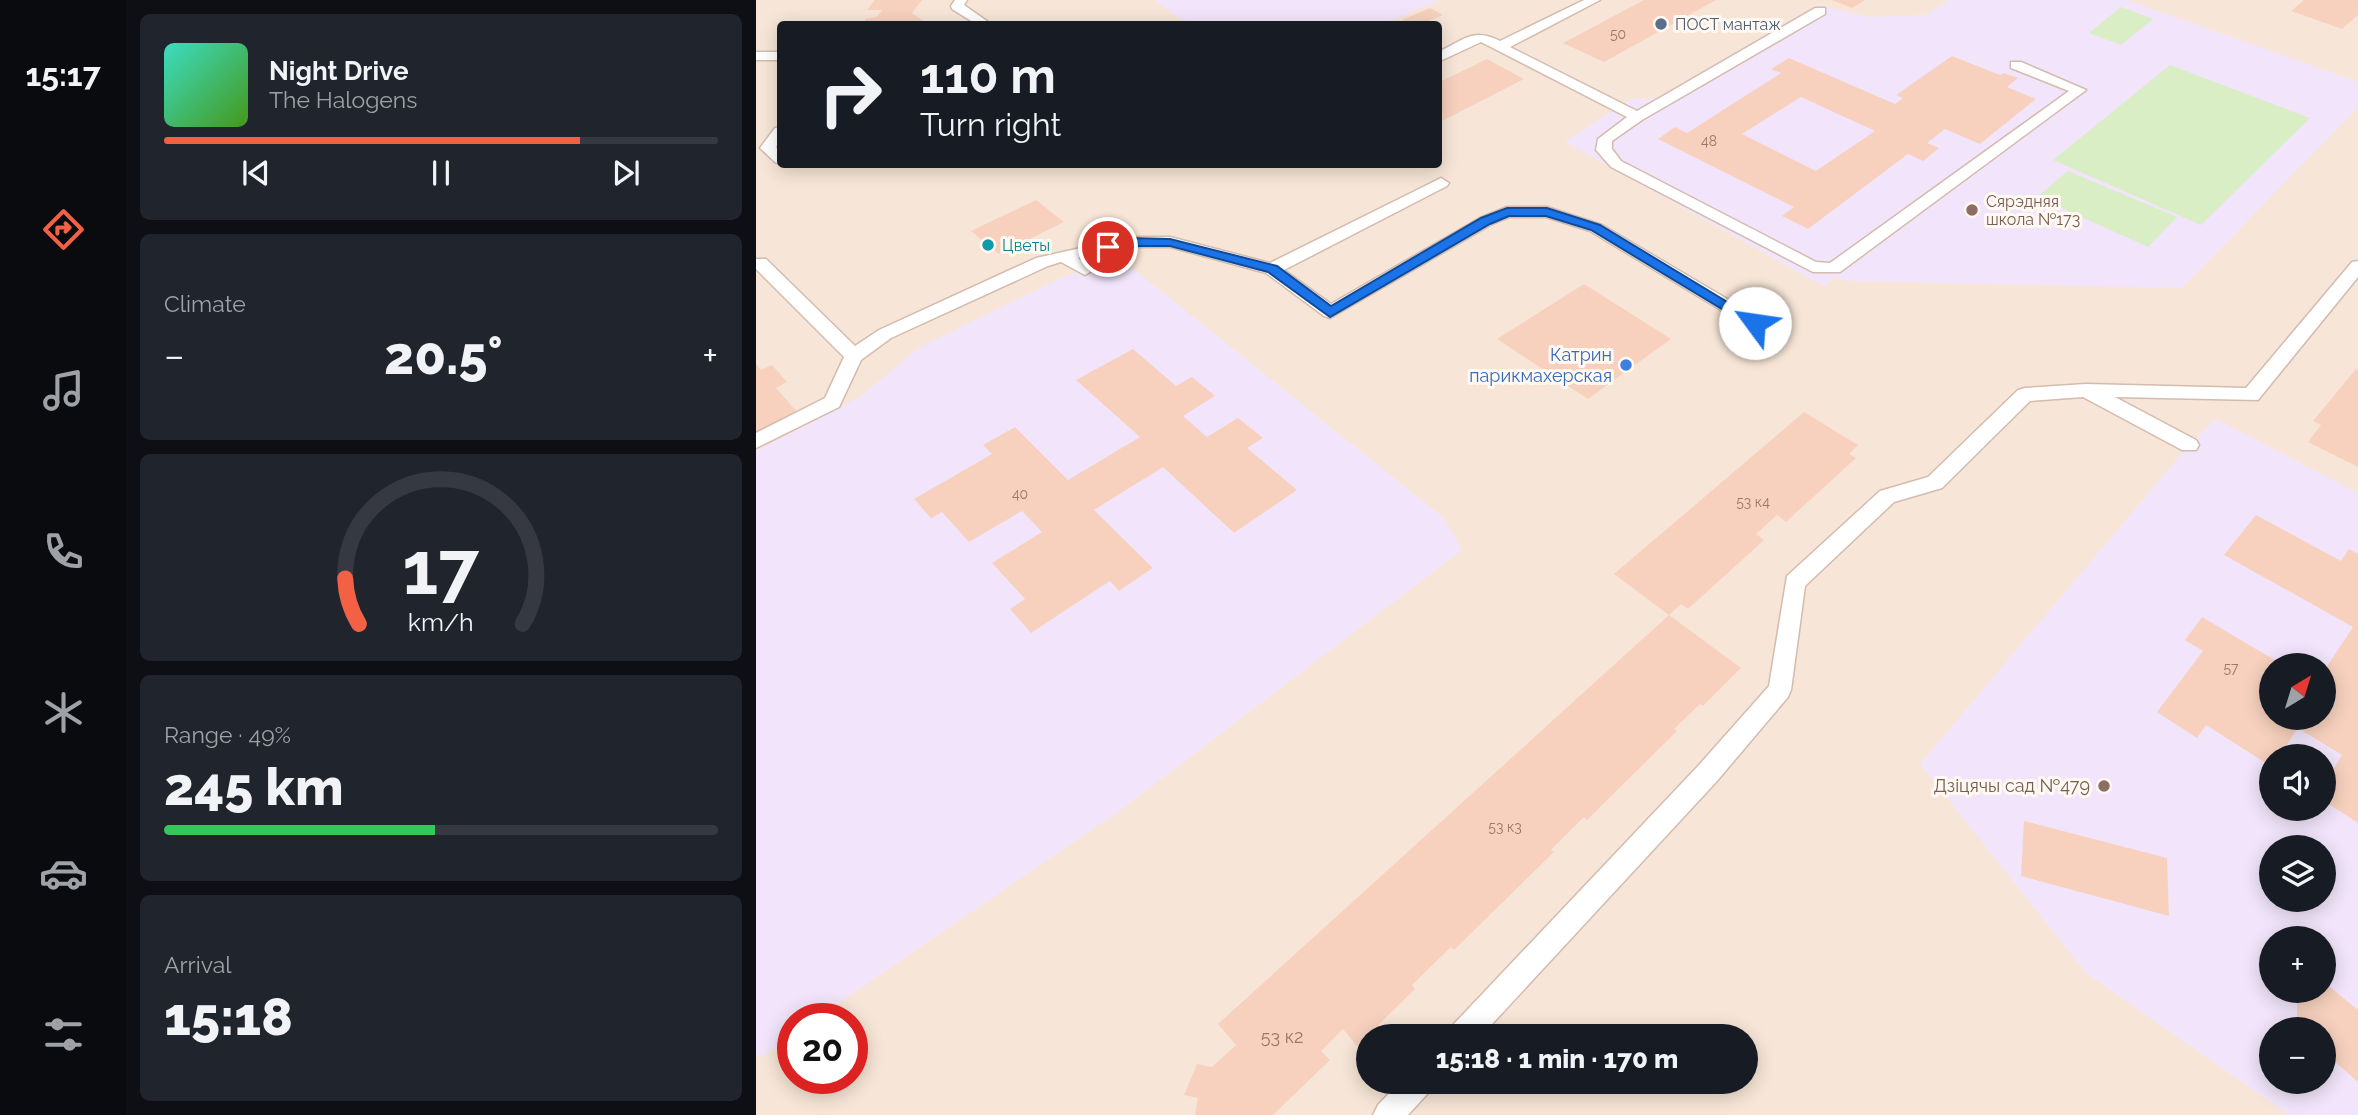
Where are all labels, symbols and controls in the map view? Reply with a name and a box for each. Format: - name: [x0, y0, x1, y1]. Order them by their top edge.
- place label: ПОСТ мантаж: [1675, 15, 1781, 34]
- marker: ПОСТ мантаж: [1653, 16, 1669, 32]
- house number: 50: [1610, 26, 1626, 42]
- text: 110 m: [920, 47, 1056, 104]
- icon: right: [805, 49, 896, 140]
- text: 15:17: [25, 56, 101, 93]
- text: Night Drive: [269, 56, 408, 86]
- text: The Halogens: [269, 86, 417, 113]
- text: Turn right: [920, 106, 1061, 143]
- house number: 48: [1701, 133, 1717, 149]
- icon: previous: [237, 154, 275, 192]
- icon: pause: [422, 154, 460, 192]
- icon: next: [607, 154, 645, 192]
- place label: Сярэдняя школа №173: [1986, 192, 2080, 229]
- marker: Сярэдняя школа №173: [1964, 202, 1980, 218]
- icon: directions: [39, 205, 88, 254]
- pin: [1078, 217, 1138, 277]
- icon: arrive: [1089, 228, 1127, 266]
- place label: Цветы: [1002, 236, 1050, 255]
- marker: Цветы: [980, 237, 996, 253]
- position arrow: [1718, 286, 1792, 360]
- text: Climate: [164, 290, 246, 317]
- text: 20.5°: [384, 325, 503, 386]
- text: −: [164, 333, 184, 378]
- text: +: [702, 333, 718, 378]
- place label: Катрин парикмахерская: [1469, 344, 1612, 386]
- marker: Катрин парикмахерская: [1618, 357, 1634, 373]
- icon: music: [39, 366, 88, 415]
- house number: 40: [1012, 486, 1028, 502]
- house number: 53 к4: [1736, 494, 1770, 510]
- text: 17: [403, 526, 480, 611]
- icon: phone: [39, 527, 88, 576]
- text: km/h: [408, 606, 474, 636]
- north arrow: [2259, 653, 2336, 730]
- map controls: [2259, 653, 2336, 1094]
- house number: 57: [2223, 660, 2239, 676]
- icon: climate: [39, 688, 88, 737]
- text: Range · 49%: [164, 721, 291, 748]
- button: sound: [2259, 744, 2336, 821]
- text: 245 km: [164, 756, 344, 817]
- place label: Дзіцячы сад №479: [1933, 775, 2090, 796]
- marker: Дзіцячы сад №479: [2096, 778, 2112, 794]
- house number: 53 к3: [1488, 819, 1522, 835]
- button: layers: [2259, 835, 2336, 912]
- icon: car: [39, 849, 88, 898]
- button: +: [2259, 926, 2336, 1003]
- text: Arrival: [164, 951, 231, 978]
- text: 15:18: [164, 986, 293, 1047]
- speed limit sign: 20: [777, 1003, 868, 1094]
- icon: filters: [39, 1010, 88, 1059]
- button: −: [2259, 1017, 2336, 1094]
- house number: 53 к2: [1261, 1026, 1303, 1047]
- text: 15:18 · 1 min · 170 m: [1436, 1044, 1678, 1074]

